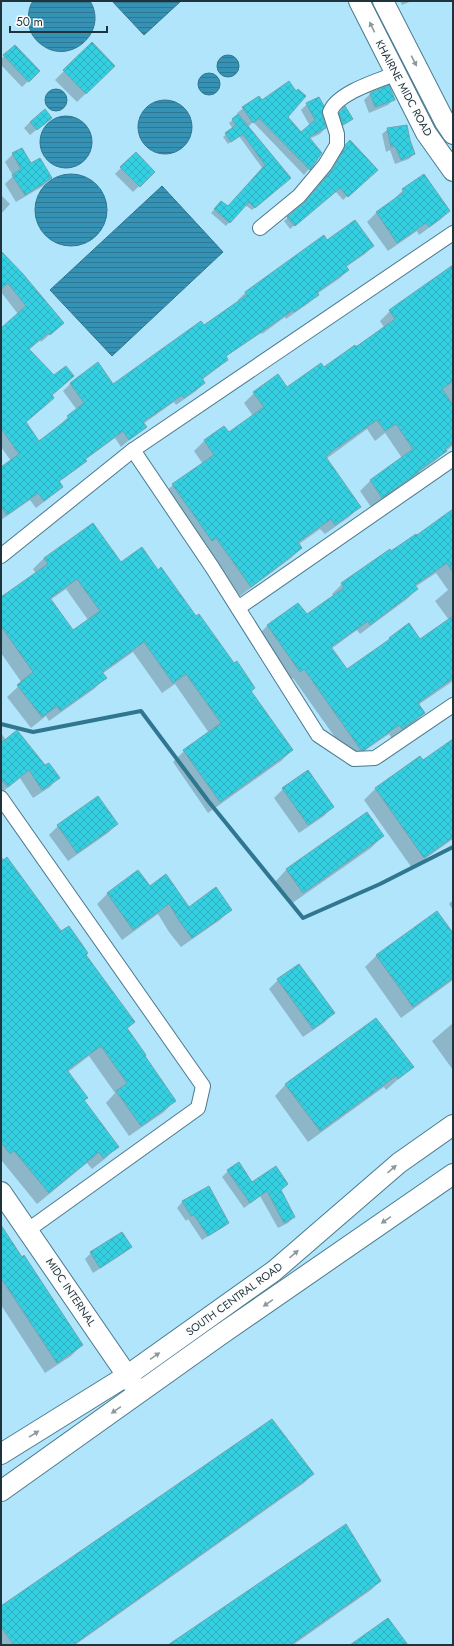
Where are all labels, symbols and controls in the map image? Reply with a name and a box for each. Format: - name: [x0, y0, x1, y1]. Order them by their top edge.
- scale bar: [10, 8, 107, 34]
- text: 50 m: [16, 13, 43, 31]
- one-way arrow: [369, 22, 375, 33]
- street label: KHAIRNE MIDC ROAD: [372, 37, 436, 140]
- one-way arrow: [410, 55, 417, 66]
- one-way arrow: [386, 1164, 397, 1173]
- one-way arrow: [381, 1216, 392, 1224]
- one-way arrow: [289, 1250, 299, 1259]
- street label: MIDC INTERNAL: [42, 1255, 100, 1329]
- street label: SOUTH CENTRAL ROAD: [182, 1258, 286, 1340]
- one-way arrow: [263, 1298, 273, 1306]
- one-way arrow: [150, 1352, 161, 1360]
- one-way arrow: [111, 1406, 122, 1414]
- one-way arrow: [28, 1430, 40, 1437]

